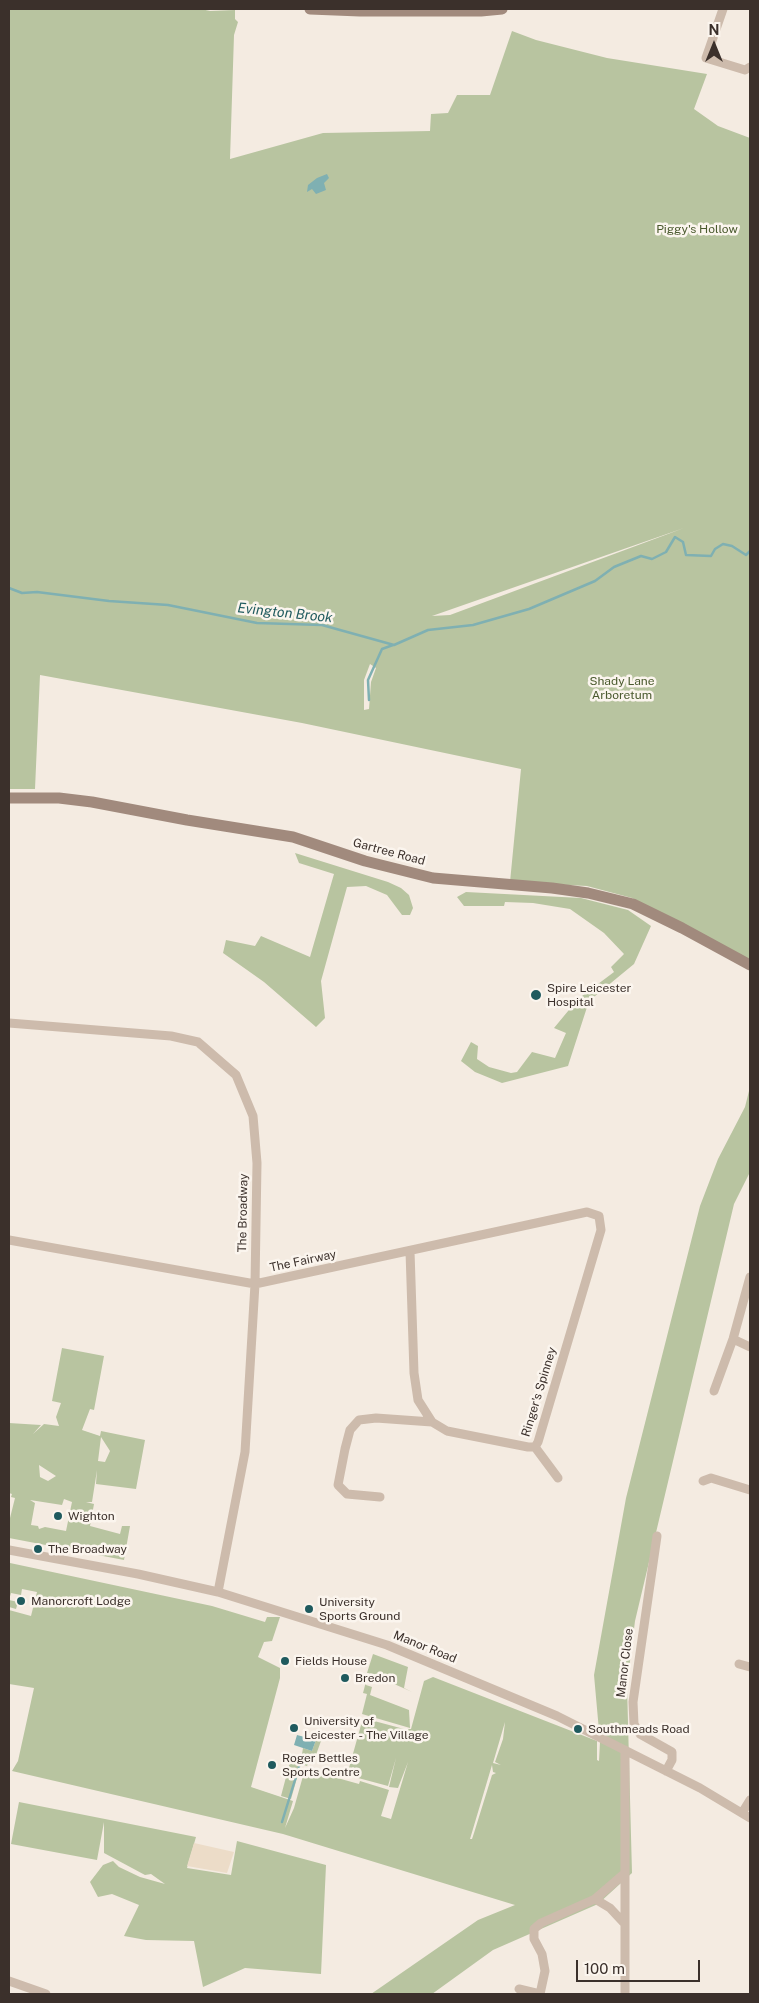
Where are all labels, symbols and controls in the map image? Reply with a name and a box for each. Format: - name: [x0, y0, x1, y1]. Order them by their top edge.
- north arrow: [689, 20, 739, 70]
- text: N: [709, 22, 719, 38]
- park label: Piggy's Hollow: [656, 222, 738, 236]
- water label: Evington Brook: [237, 600, 333, 626]
- park label: Shady Lane Arboretum: [589, 674, 655, 702]
- street label: Gartree Road: [351, 835, 427, 869]
- place label: Spire Leicester Hospital: [547, 981, 631, 1009]
- marker: Spire Leicester Hospital: [529, 988, 543, 1002]
- street label: The Broadway: [235, 1173, 251, 1253]
- street label: The Fairway: [269, 1247, 337, 1275]
- street label: Ringer's Spinney: [519, 1345, 559, 1439]
- place label: Wighton: [68, 1509, 115, 1523]
- marker: Wighton: [52, 1510, 64, 1522]
- place label: The Broadway: [48, 1542, 127, 1556]
- marker: The Broadway: [32, 1543, 44, 1555]
- place label: Manorcroft Lodge: [31, 1594, 131, 1608]
- marker: Manorcroft Lodge: [15, 1595, 27, 1607]
- place label: University Sports Ground: [319, 1595, 400, 1623]
- marker: University Sports Ground: [303, 1603, 315, 1615]
- street label: Manor Road: [391, 1628, 459, 1666]
- street label: Manor Close: [614, 1628, 636, 1698]
- place label: Fields House: [295, 1654, 367, 1668]
- marker: Fields House: [279, 1655, 291, 1667]
- place label: Bredon: [355, 1671, 395, 1685]
- marker: Bredon: [339, 1672, 351, 1684]
- place label: University of Leicester - The Village: [304, 1714, 429, 1742]
- marker: University of Leicester - The Village: [288, 1722, 300, 1734]
- place label: Southmeads Road: [588, 1722, 690, 1736]
- marker: Southmeads Road: [572, 1723, 584, 1735]
- place label: Roger Bettles Sports Centre: [282, 1751, 360, 1779]
- marker: Roger Bettles Sports Centre: [266, 1759, 278, 1771]
- scale bar: [579, 1950, 703, 1982]
- text: 100 m: [584, 1960, 625, 1977]

